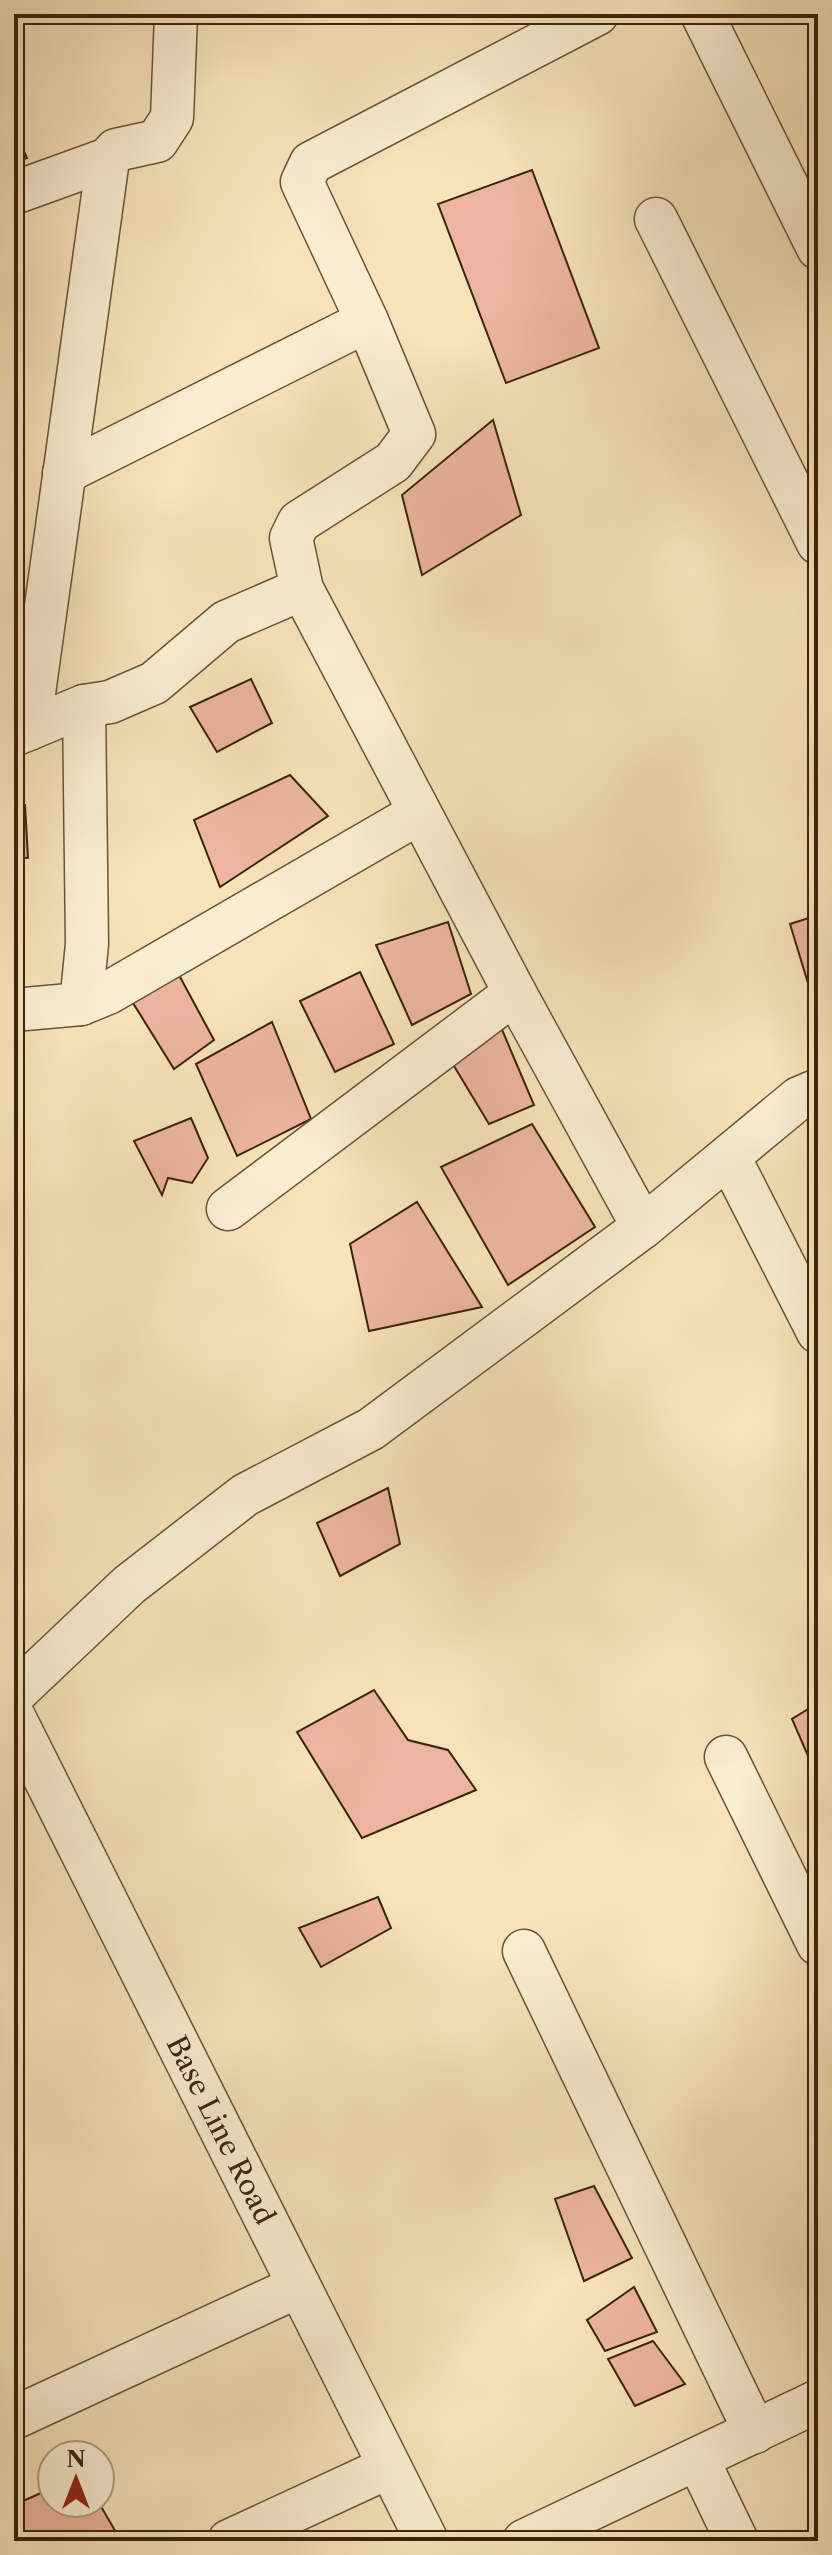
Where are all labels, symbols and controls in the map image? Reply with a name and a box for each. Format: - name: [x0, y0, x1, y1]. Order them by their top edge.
- street label: Base Line Road: [160, 2030, 282, 2230]
- north arrow: [36, 2439, 116, 2519]
- text: N: [66, 2446, 86, 2473]

